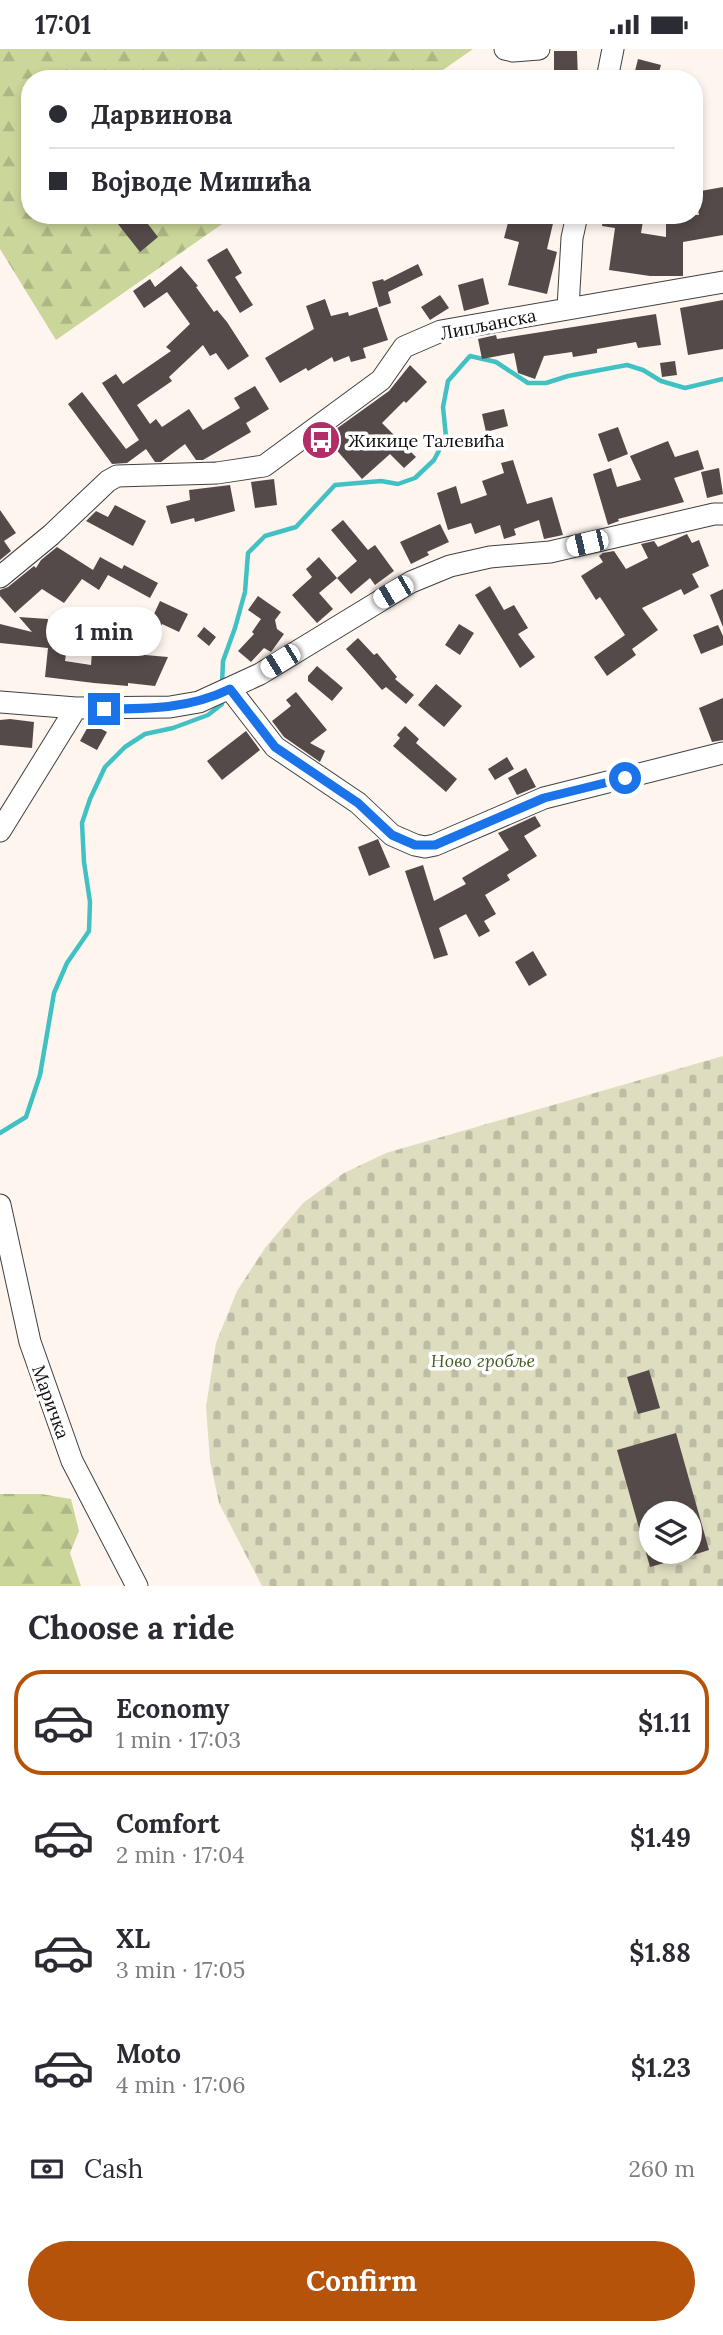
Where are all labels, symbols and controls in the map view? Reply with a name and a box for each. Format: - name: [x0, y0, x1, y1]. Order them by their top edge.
- text: 17:01: [35, 8, 91, 41]
- text: Дарвинова: [91, 98, 233, 131]
- text: Војводе Мишића: [91, 165, 311, 198]
- street label: Липљанска: [438, 303, 538, 345]
- bus stop icon: Жикице Талевића: [300, 419, 342, 461]
- place label: Жикице Талевића: [348, 429, 505, 452]
- car: [565, 528, 610, 558]
- car: [370, 572, 417, 612]
- callout: 1 min: [46, 607, 162, 657]
- text: 1 min: [75, 617, 133, 646]
- car: [257, 641, 304, 681]
- route end: [88, 693, 120, 725]
- route start: [609, 762, 641, 794]
- park label: Ново гробље: [431, 1349, 535, 1372]
- street label: Маричка: [27, 1362, 75, 1442]
- map controls: [639, 1501, 702, 1564]
- button: layers: [639, 1501, 702, 1564]
- text: Choose a ride: [28, 1607, 235, 1648]
- icon: car: [32, 1691, 95, 1754]
- text: Economy: [116, 1692, 229, 1725]
- text: $1.11: [638, 1706, 691, 1739]
- text: 1 min · 17:03: [116, 1725, 241, 1754]
- icon: car: [32, 1806, 95, 1869]
- text: Comfort: [116, 1807, 220, 1840]
- text: $1.49: [630, 1821, 691, 1854]
- text: 2 min · 17:04: [116, 1840, 245, 1869]
- icon: car: [32, 1921, 95, 1984]
- text: XL: [116, 1922, 150, 1955]
- text: $1.88: [629, 1936, 691, 1969]
- text: 3 min · 17:05: [116, 1955, 245, 1984]
- icon: car: [32, 2036, 95, 2099]
- text: Moto: [116, 2037, 181, 2070]
- text: $1.23: [631, 2051, 691, 2084]
- text: 4 min · 17:06: [116, 2070, 246, 2099]
- icon: cash: [28, 2150, 66, 2188]
- text: Cash: [84, 2152, 143, 2185]
- text: 260 m: [628, 2154, 695, 2183]
- button: Confirm: [28, 2241, 695, 2321]

